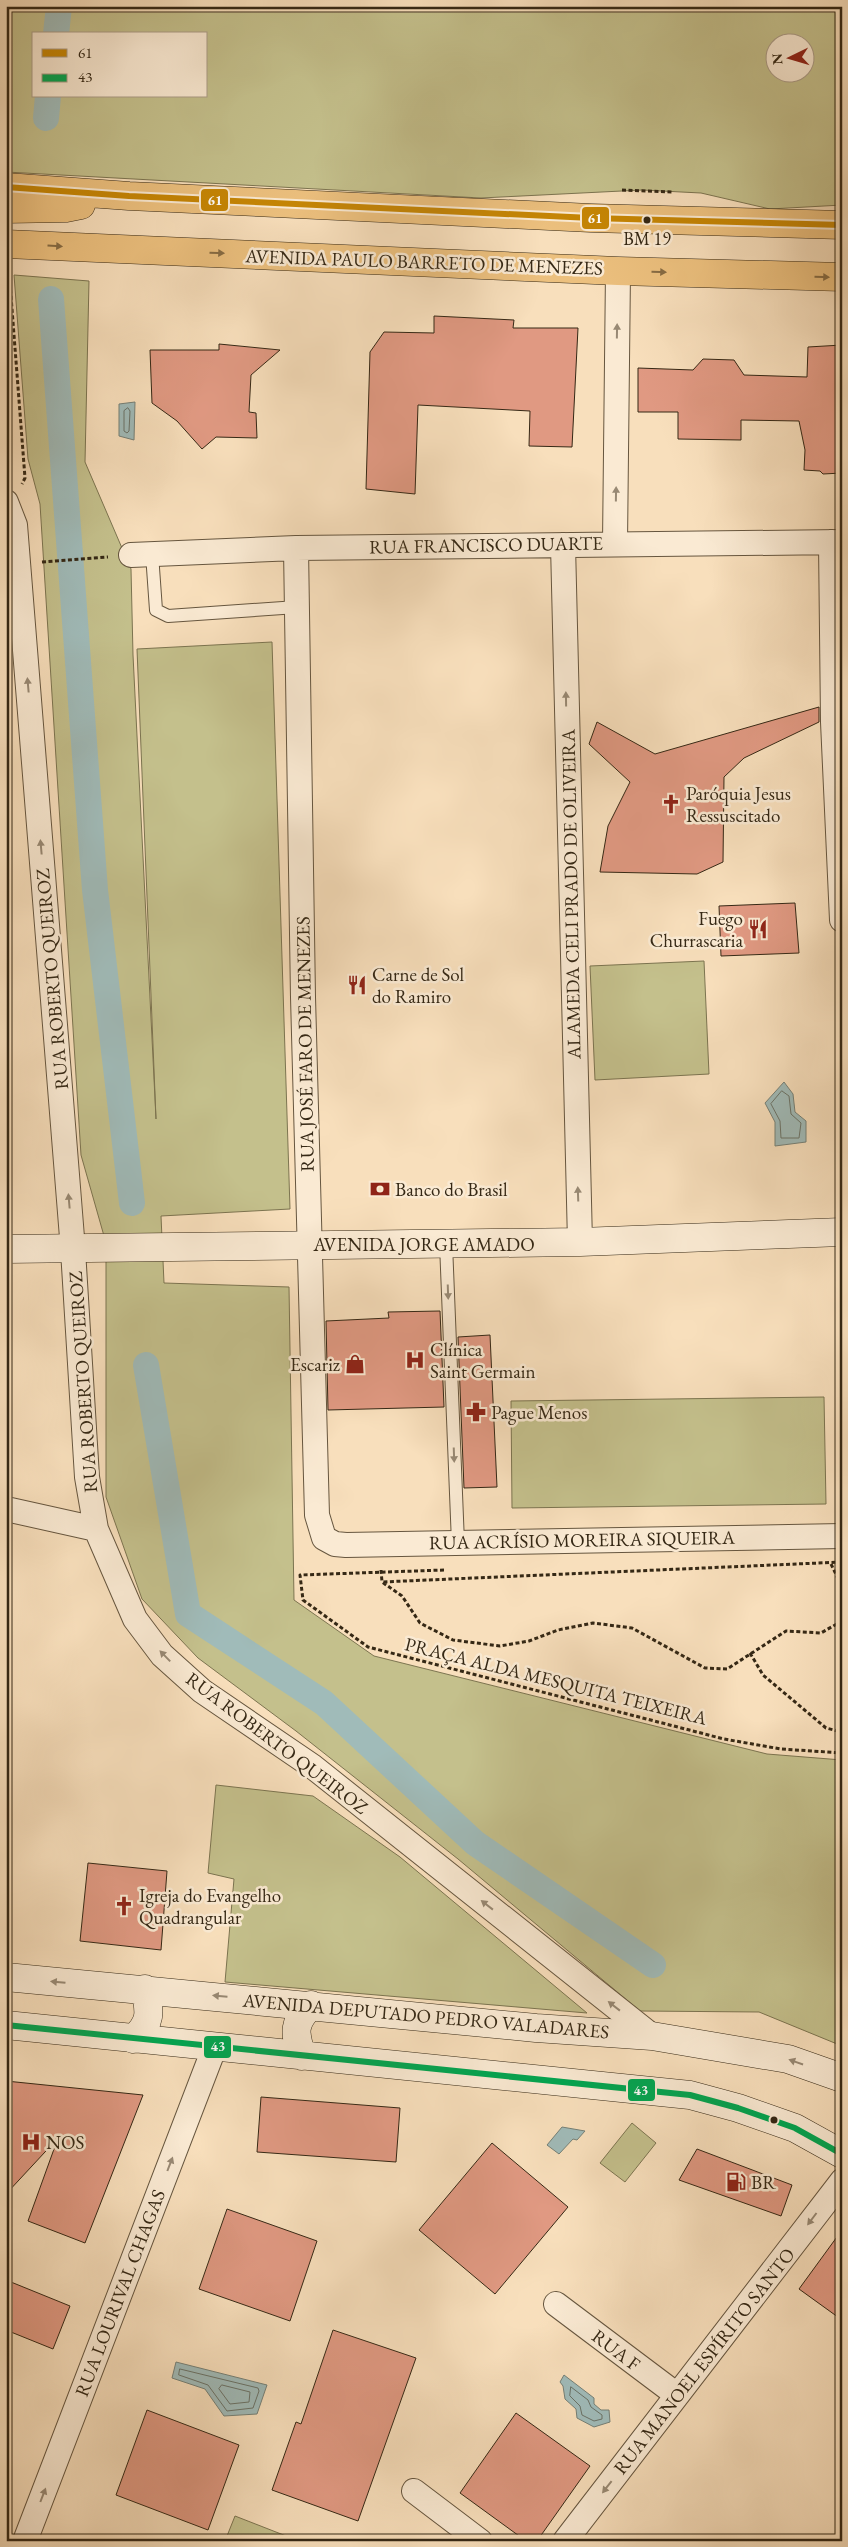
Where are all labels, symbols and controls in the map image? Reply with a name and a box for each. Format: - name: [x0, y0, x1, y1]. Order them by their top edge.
- legend: [32, 32, 208, 98]
- north arrow: [766, 32, 816, 82]
- text: 61: [78, 43, 92, 62]
- text: N: [768, 52, 787, 66]
- text: 43: [78, 67, 92, 86]
- line badge: 61: [200, 188, 229, 212]
- text: 61: [208, 191, 222, 209]
- line badge: 61: [581, 206, 610, 230]
- text: 61: [588, 209, 602, 227]
- marker: BM 19: [642, 215, 652, 225]
- place label: BM 19: [623, 227, 671, 250]
- one-way arrow: [47, 243, 63, 251]
- street label: AVENIDA PAULO BARRETO DE MENEZES: [244, 243, 603, 281]
- one-way arrow: [210, 250, 226, 258]
- one-way arrow: [652, 268, 668, 276]
- one-way arrow: [814, 273, 830, 281]
- one-way arrow: [613, 323, 621, 339]
- one-way arrow: [612, 486, 620, 502]
- street label: RUA FRANCISCO DUARTE: [369, 530, 603, 560]
- one-way arrow: [24, 677, 32, 693]
- one-way arrow: [562, 690, 570, 706]
- street label: ALAMEDA CELI PRADO DE OLIVEIRA: [556, 728, 586, 1060]
- place label: Paróquia Jesus Ressuscitado: [686, 781, 791, 828]
- church icon: Paróquia Jesus Ressuscitado: [660, 793, 682, 815]
- one-way arrow: [37, 839, 45, 855]
- street label: RUA ROBERTO QUEIROZ: [30, 867, 74, 1091]
- place label: Fuego Churrascaria: [650, 906, 743, 953]
- street label: RUA JOSÉ FARO DE MENEZES: [290, 916, 320, 1172]
- restaurant icon: Fuego Churrascaria: [747, 918, 769, 940]
- place label: Carne de Sol do Ramiro: [372, 962, 464, 1009]
- restaurant icon: Carne de Sol do Ramiro: [346, 974, 368, 996]
- place label: Banco do Brasil: [395, 1177, 508, 1202]
- bank icon: Banco do Brasil: [369, 1178, 391, 1200]
- one-way arrow: [574, 1185, 582, 1201]
- one-way arrow: [65, 1193, 73, 1209]
- street label: AVENIDA JORGE AMADO: [312, 1232, 535, 1257]
- street label: RUA ROBERTO QUEIROZ: [63, 1270, 103, 1494]
- one-way arrow: [444, 1285, 452, 1301]
- place label: Clínica Saint Germain: [430, 1337, 536, 1384]
- hospital icon: Clínica Saint Germain: [404, 1349, 426, 1371]
- place label: Escariz: [290, 1352, 341, 1377]
- shop icon: Escariz: [344, 1353, 366, 1375]
- place label: Pague Menos: [491, 1400, 587, 1425]
- pharmacy icon: Pague Menos: [465, 1401, 487, 1423]
- one-way arrow: [450, 1447, 458, 1463]
- street label: RUA ACRÍSIO MOREIRA SIQUEIRA: [429, 1525, 736, 1555]
- street label: PRAÇA ALDA MESQUITA TEIXEIRA: [402, 1631, 710, 1731]
- one-way arrow: [159, 1650, 171, 1662]
- street label: RUA ROBERTO QUEIROZ: [181, 1666, 374, 1820]
- place label: Igreja do Evangelho Quadrangular: [139, 1883, 281, 1930]
- church icon: Igreja do Evangelho Quadrangular: [113, 1895, 135, 1917]
- one-way arrow: [480, 1899, 493, 1910]
- one-way arrow: [50, 1977, 66, 1985]
- street label: AVENIDA DEPUTADO PEDRO VALADARES: [241, 1987, 610, 2044]
- one-way arrow: [212, 1992, 228, 2000]
- one-way arrow: [608, 2000, 621, 2011]
- line badge: 43: [203, 2035, 232, 2059]
- text: 43: [211, 2037, 225, 2055]
- one-way arrow: [788, 2058, 803, 2066]
- line badge: 43: [627, 2078, 656, 2102]
- text: 43: [634, 2081, 648, 2099]
- unlabelled marker: [769, 2115, 779, 2125]
- place label: NOS: [46, 2130, 85, 2155]
- hospital icon: NOS: [20, 2131, 42, 2153]
- one-way arrow: [166, 2156, 174, 2171]
- place label: BR: [751, 2170, 776, 2195]
- fuel station icon: BR: [725, 2171, 747, 2193]
- street label: RUA LOURIVAL CHAGAS: [69, 2186, 171, 2400]
- one-way arrow: [807, 2212, 817, 2226]
- street label: RUA MANOEL ESPÍRITO SANTO: [608, 2243, 800, 2479]
- street label: RUA F: [587, 2324, 645, 2376]
- one-way arrow: [601, 2480, 612, 2493]
- one-way arrow: [39, 2488, 47, 2502]

